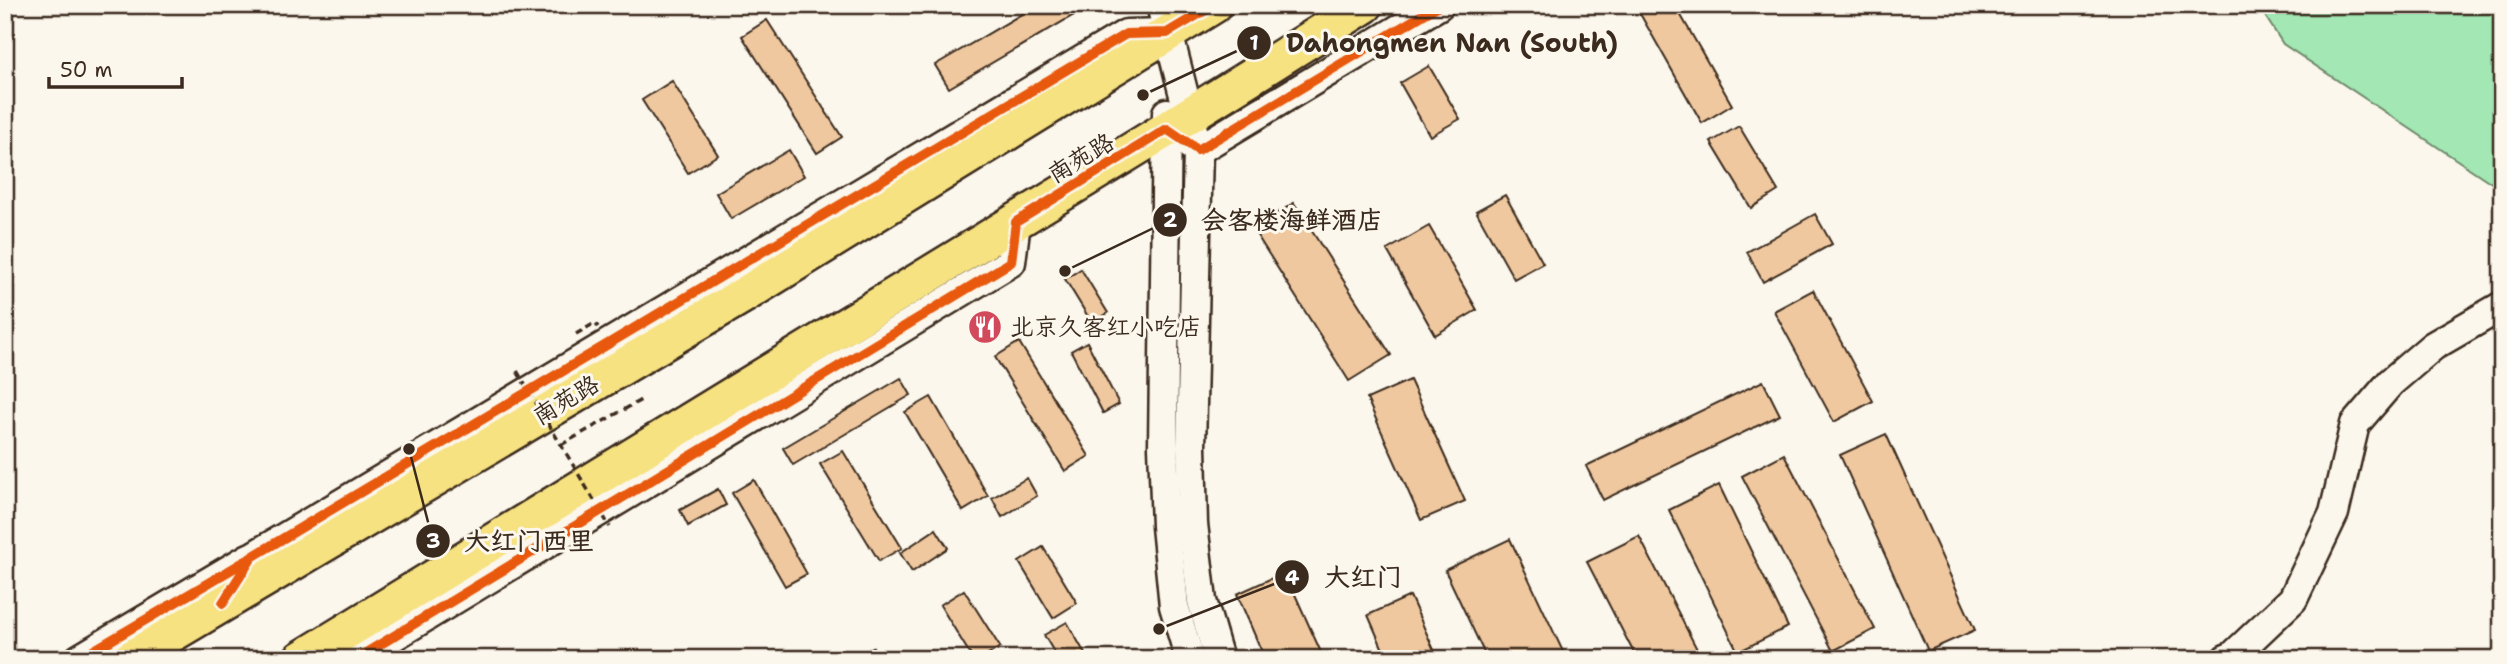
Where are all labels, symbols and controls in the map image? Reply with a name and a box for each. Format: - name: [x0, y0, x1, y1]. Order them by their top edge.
- callout: Dahongmen Nan (South): [1237, 19, 1632, 66]
- text: Dahongmen Nan (South): [1286, 25, 1618, 60]
- text: 1: [1249, 29, 1259, 57]
- scale bar: [49, 46, 182, 90]
- text: 50 m: [60, 56, 113, 84]
- street label: 南苑路: [1042, 126, 1120, 190]
- callout: 会客楼海鲜酒店: [1152, 197, 1397, 244]
- text: 会客楼海鲜酒店: [1201, 202, 1383, 237]
- text: 2: [1163, 206, 1178, 234]
- restaurant icon: 北京久客红小吃店: [966, 308, 1004, 346]
- place label: 北京久客红小吃店: [1010, 311, 1202, 343]
- street label: 南苑路: [527, 368, 605, 432]
- callout: 大红门西里: [415, 517, 608, 564]
- text: 大红门西里: [464, 523, 594, 558]
- text: 3: [426, 527, 440, 555]
- callout: 大红门: [1275, 554, 1416, 601]
- text: 大红门: [1324, 559, 1402, 594]
- text: 4: [1285, 564, 1300, 592]

